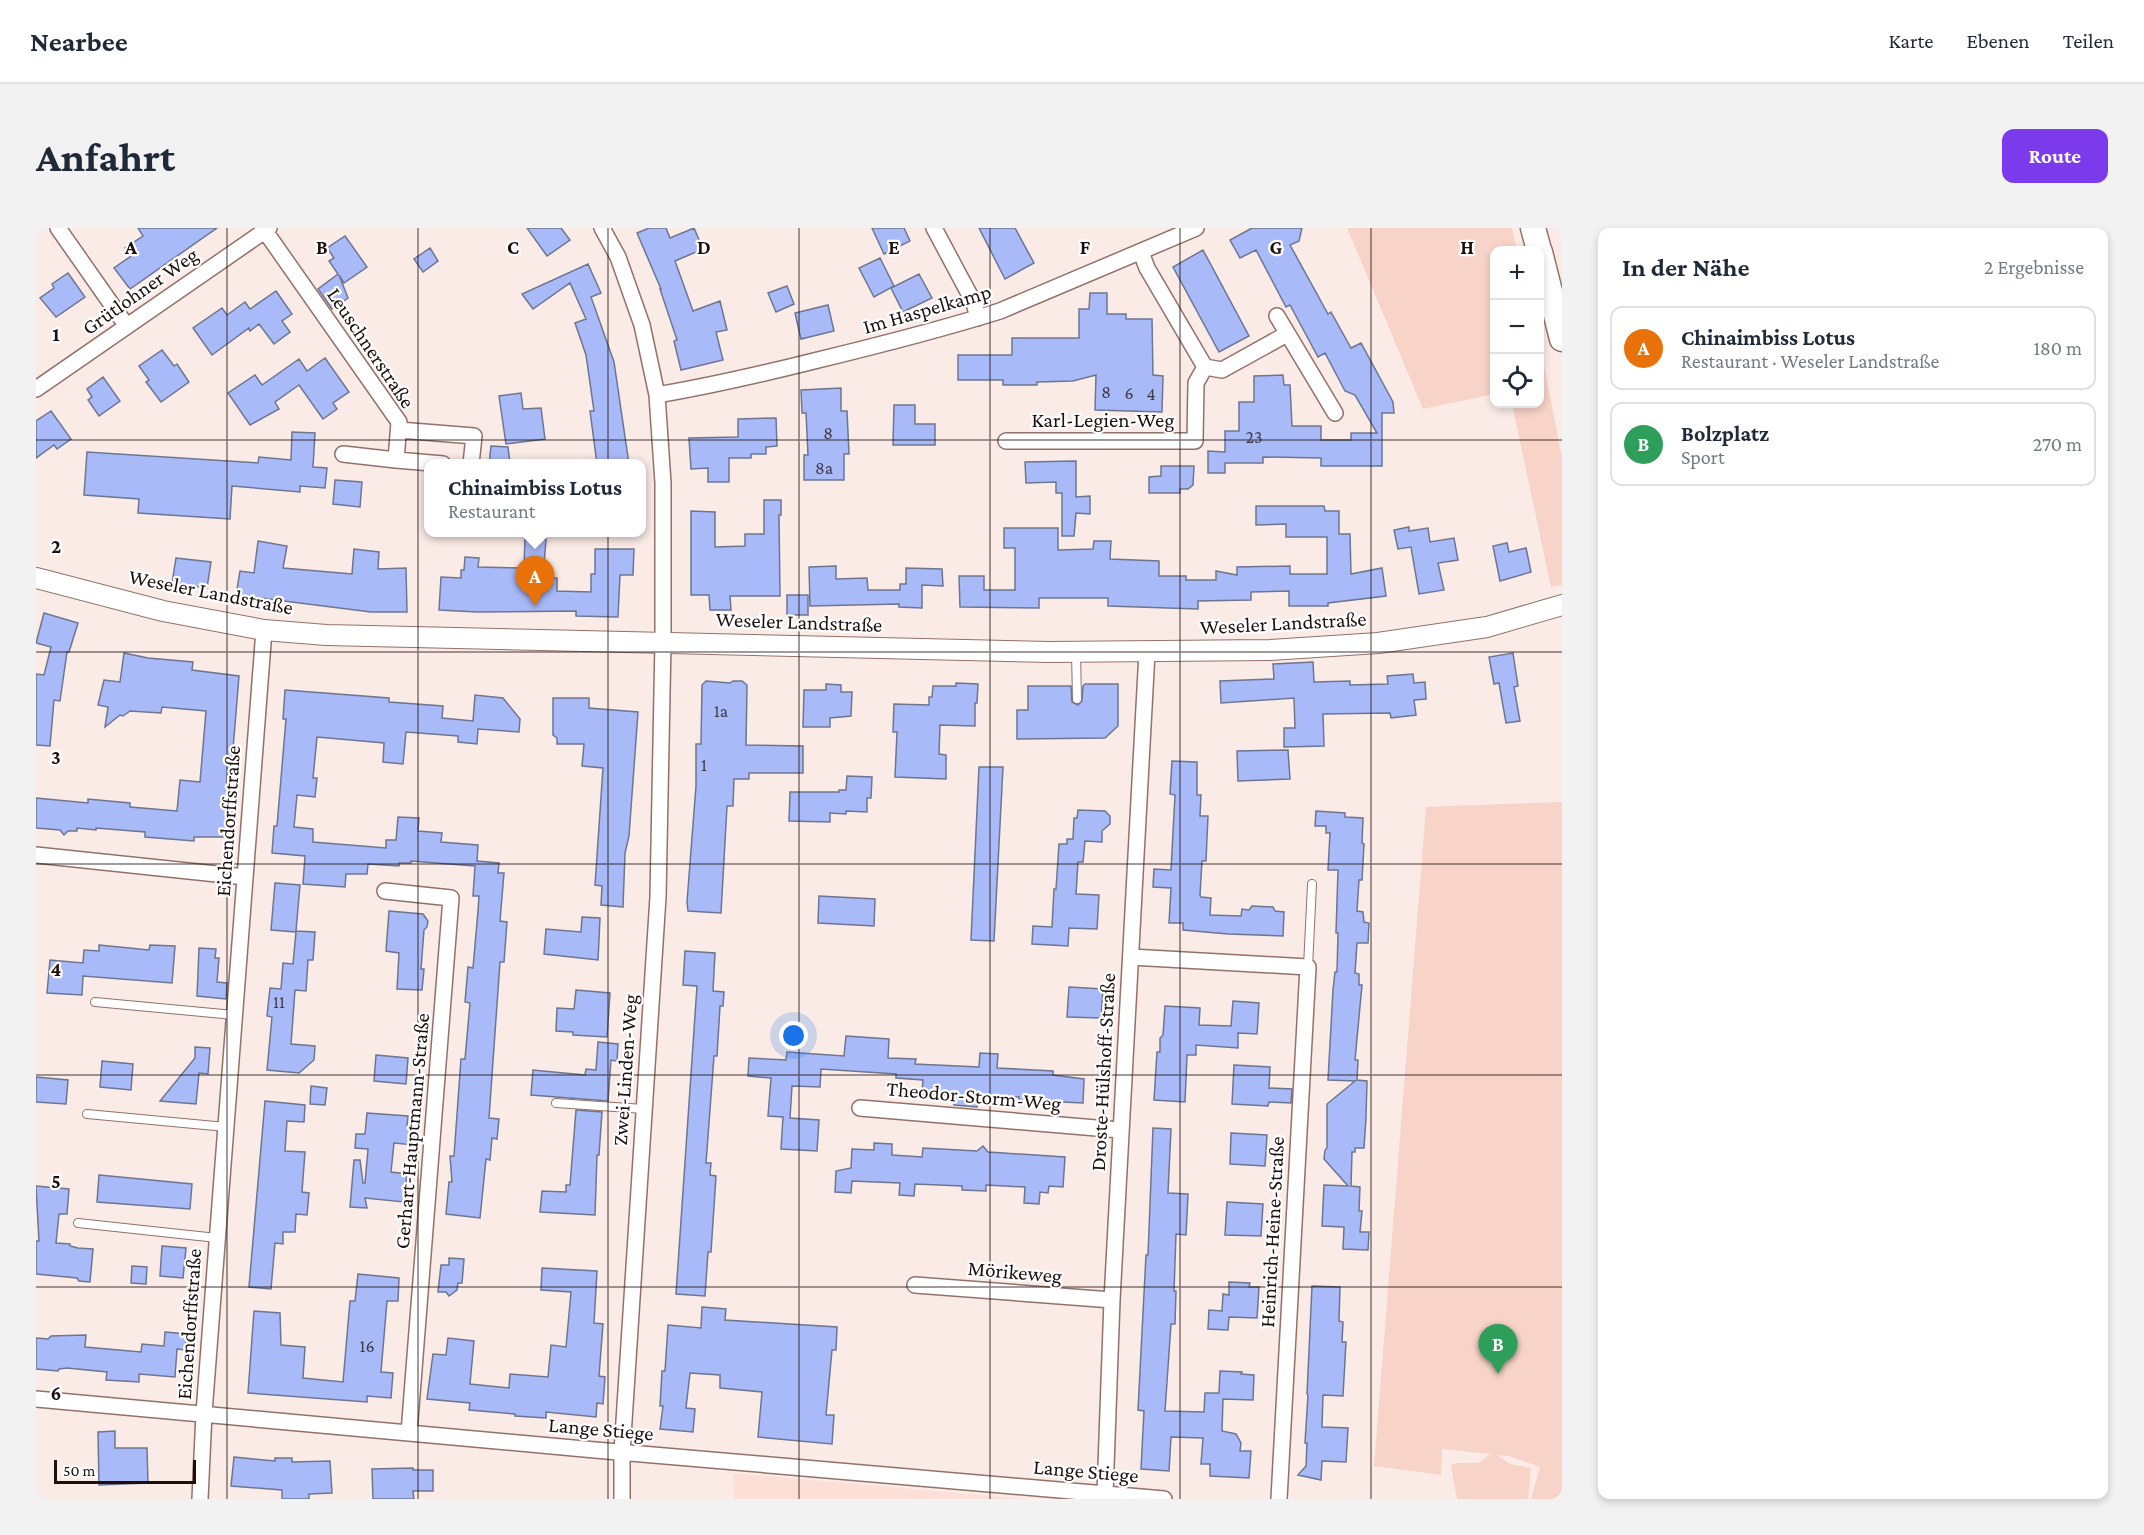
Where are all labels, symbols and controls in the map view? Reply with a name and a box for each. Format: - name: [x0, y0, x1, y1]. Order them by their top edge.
- text: Nearbee: [30, 26, 128, 57]
- text: Karte: [1888, 29, 1934, 53]
- text: Ebenen: [1967, 29, 2030, 53]
- text: Teilen: [2063, 29, 2114, 53]
- button: Route: [2002, 129, 2108, 183]
- text: Anfahrt: [36, 133, 175, 180]
- text: A: [124, 236, 138, 258]
- text: B: [316, 236, 328, 258]
- text: C: [507, 236, 519, 258]
- text: D: [697, 236, 711, 258]
- text: E: [888, 236, 900, 258]
- text: F: [1080, 236, 1091, 258]
- text: G: [1270, 236, 1283, 258]
- text: H: [1460, 236, 1474, 258]
- street label: Grütlohner Weg: [78, 242, 202, 340]
- map controls: [1490, 246, 1544, 408]
- button: +: [1490, 246, 1544, 300]
- text: In der Nähe: [1622, 253, 1750, 282]
- text: 2 Ergebnisse: [1984, 256, 2084, 278]
- street label: Im Haspelkamp: [860, 279, 994, 339]
- street label: Leuschnerstraße: [322, 283, 420, 413]
- button: −: [1490, 300, 1544, 354]
- text: 1: [52, 323, 60, 345]
- text: Chinaimbiss Lotus: [1681, 325, 1855, 350]
- text: A: [1638, 337, 1649, 359]
- text: 180 m: [2033, 337, 2082, 359]
- text: Restaurant · Weseler Landstraße: [1681, 350, 1939, 372]
- button: locate: [1490, 354, 1544, 408]
- house number: 8: [1101, 382, 1111, 402]
- house number: 6: [1124, 383, 1134, 403]
- house number: 4: [1146, 384, 1156, 404]
- street label: Karl-Legien-Weg: [1032, 408, 1174, 432]
- text: Bolzplatz: [1681, 421, 1769, 446]
- house number: 8: [823, 423, 833, 443]
- house number: 23: [1245, 427, 1263, 447]
- text: B: [1638, 433, 1649, 455]
- text: 270 m: [2033, 433, 2082, 455]
- text: Sport: [1681, 446, 1725, 468]
- house number: 8a: [815, 458, 833, 478]
- popup: [424, 459, 646, 537]
- text: Chinaimbiss Lotus: [448, 475, 622, 500]
- text: Restaurant: [448, 500, 535, 522]
- text: 2: [51, 535, 61, 557]
- pin: A: [516, 556, 554, 606]
- street label: Weseler Landstraße: [127, 564, 295, 620]
- street label: Weseler Landstraße: [715, 607, 883, 637]
- street label: Weseler Landstraße: [1199, 607, 1367, 639]
- house number: 1a: [714, 701, 728, 721]
- street label: Eichendorffstraße: [211, 745, 245, 897]
- text: 3: [51, 746, 61, 768]
- house number: 1: [701, 755, 707, 775]
- text: 4: [51, 958, 62, 980]
- street label: Droste-Hülshoff-Straße: [1086, 972, 1120, 1172]
- house number: 11: [273, 992, 285, 1012]
- street label: Zwei-Linden-Weg: [608, 993, 642, 1147]
- street label: Gerhart-Hauptmann-Straße: [390, 1012, 434, 1250]
- your location: [779, 1021, 808, 1050]
- street label: Theodor-Storm-Weg: [886, 1076, 1062, 1116]
- street label: Heinrich-Heine-Straße: [1255, 1136, 1289, 1328]
- text: 5: [51, 1170, 61, 1192]
- street label: Eichendorffstraße: [172, 1248, 206, 1400]
- street label: Mörikeweg: [967, 1256, 1063, 1288]
- pin: B: [1478, 1324, 1518, 1374]
- house number: 16: [359, 1336, 375, 1356]
- text: 6: [51, 1382, 61, 1404]
- street label: Lange Stiege: [547, 1412, 655, 1446]
- street label: Lange Stiege: [1032, 1454, 1140, 1488]
- scale bar: [54, 1457, 196, 1484]
- text: 50 m: [63, 1462, 95, 1479]

